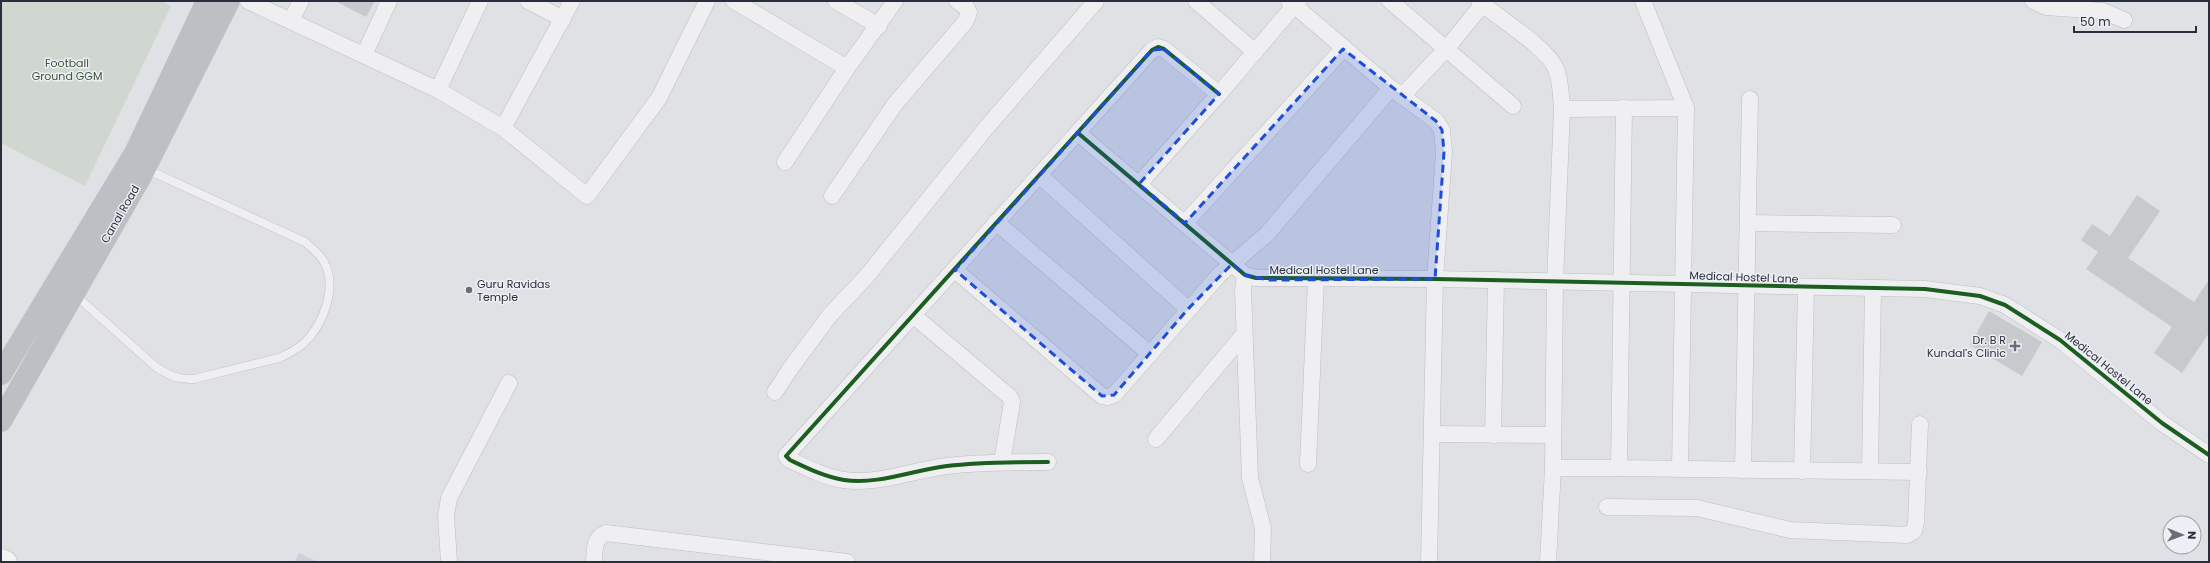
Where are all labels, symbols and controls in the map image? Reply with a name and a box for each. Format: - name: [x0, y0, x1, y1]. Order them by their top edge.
- scale bar: [2074, 8, 2196, 34]
- text: 50 m: [2080, 13, 2111, 30]
- park label: Football Ground GGM: [32, 55, 102, 84]
- street label: Canal Road: [97, 182, 143, 246]
- street label: Medical Hostel Lane: [1269, 262, 1379, 278]
- street label: Medical Hostel Lane: [1689, 267, 1799, 287]
- place label: Guru Ravidas Temple: [477, 276, 551, 305]
- marker: Guru Ravidas Temple: [464, 285, 474, 295]
- street label: Medical Hostel Lane: [2062, 327, 2157, 409]
- place label: Dr. B R Kundal's Clinic: [1927, 332, 2006, 361]
- marker: Dr. B R Kundal's Clinic: [2009, 340, 2021, 352]
- north arrow: [2162, 515, 2202, 555]
- text: N: [2184, 531, 2200, 539]

